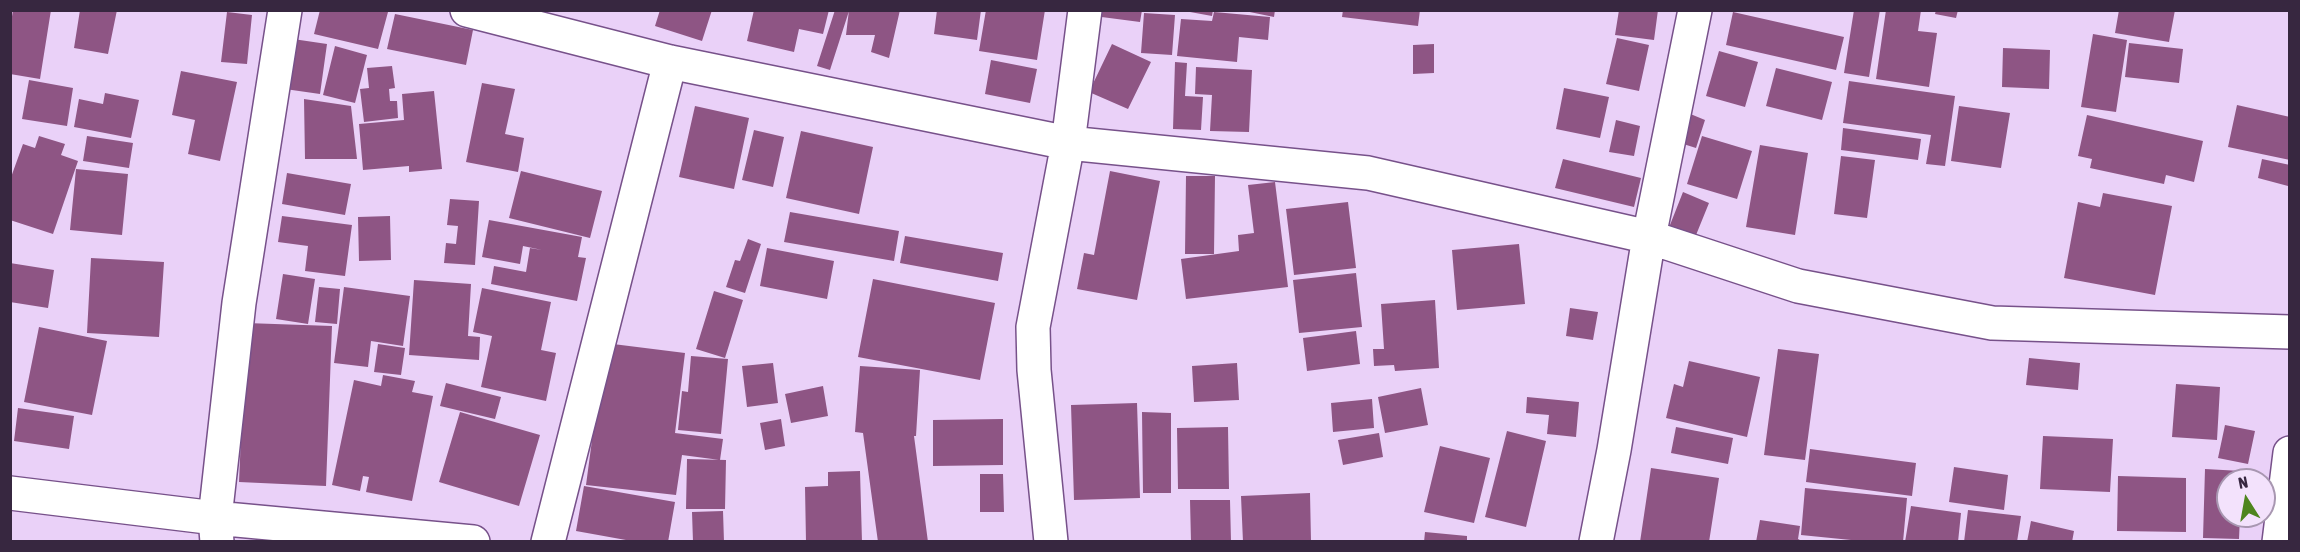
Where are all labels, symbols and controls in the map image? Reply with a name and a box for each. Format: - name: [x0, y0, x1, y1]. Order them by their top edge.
- north arrow: [2216, 468, 2276, 528]
- text: N: [2237, 473, 2249, 492]

